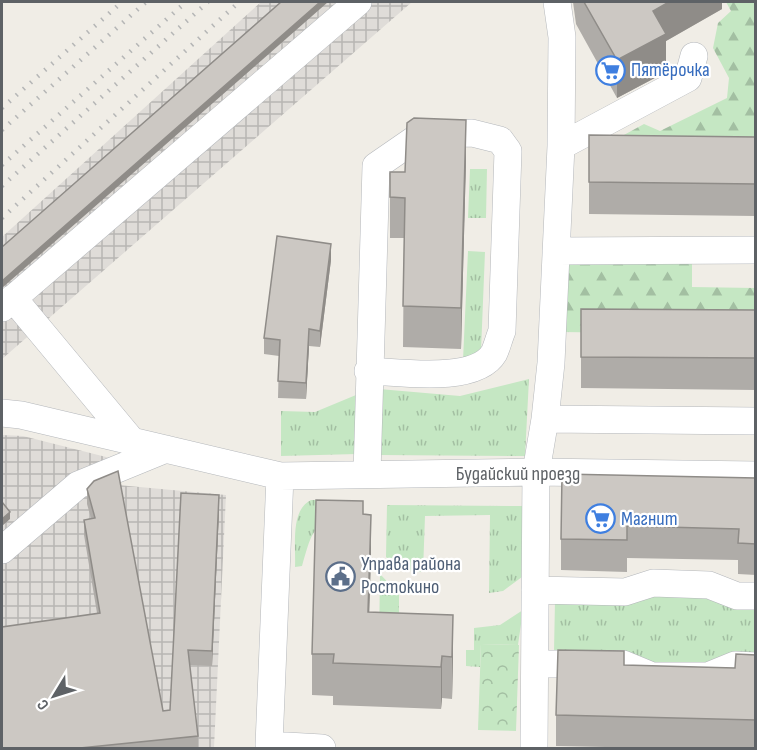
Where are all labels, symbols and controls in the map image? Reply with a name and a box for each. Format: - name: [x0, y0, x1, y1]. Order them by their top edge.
- supermarket icon: Пятёрочка: [594, 54, 626, 86]
- place label: Пятёрочка: [631, 58, 710, 82]
- street label: Будайский проезд: [456, 462, 580, 486]
- supermarket icon: Магнит: [584, 503, 616, 535]
- place label: Магнит: [621, 507, 678, 531]
- place label: Управа района Ростокино: [361, 552, 461, 599]
- public building icon: Управа района Ростокино: [324, 560, 356, 592]
- north arrow: [24, 666, 84, 726]
- text: С: [33, 695, 53, 713]

